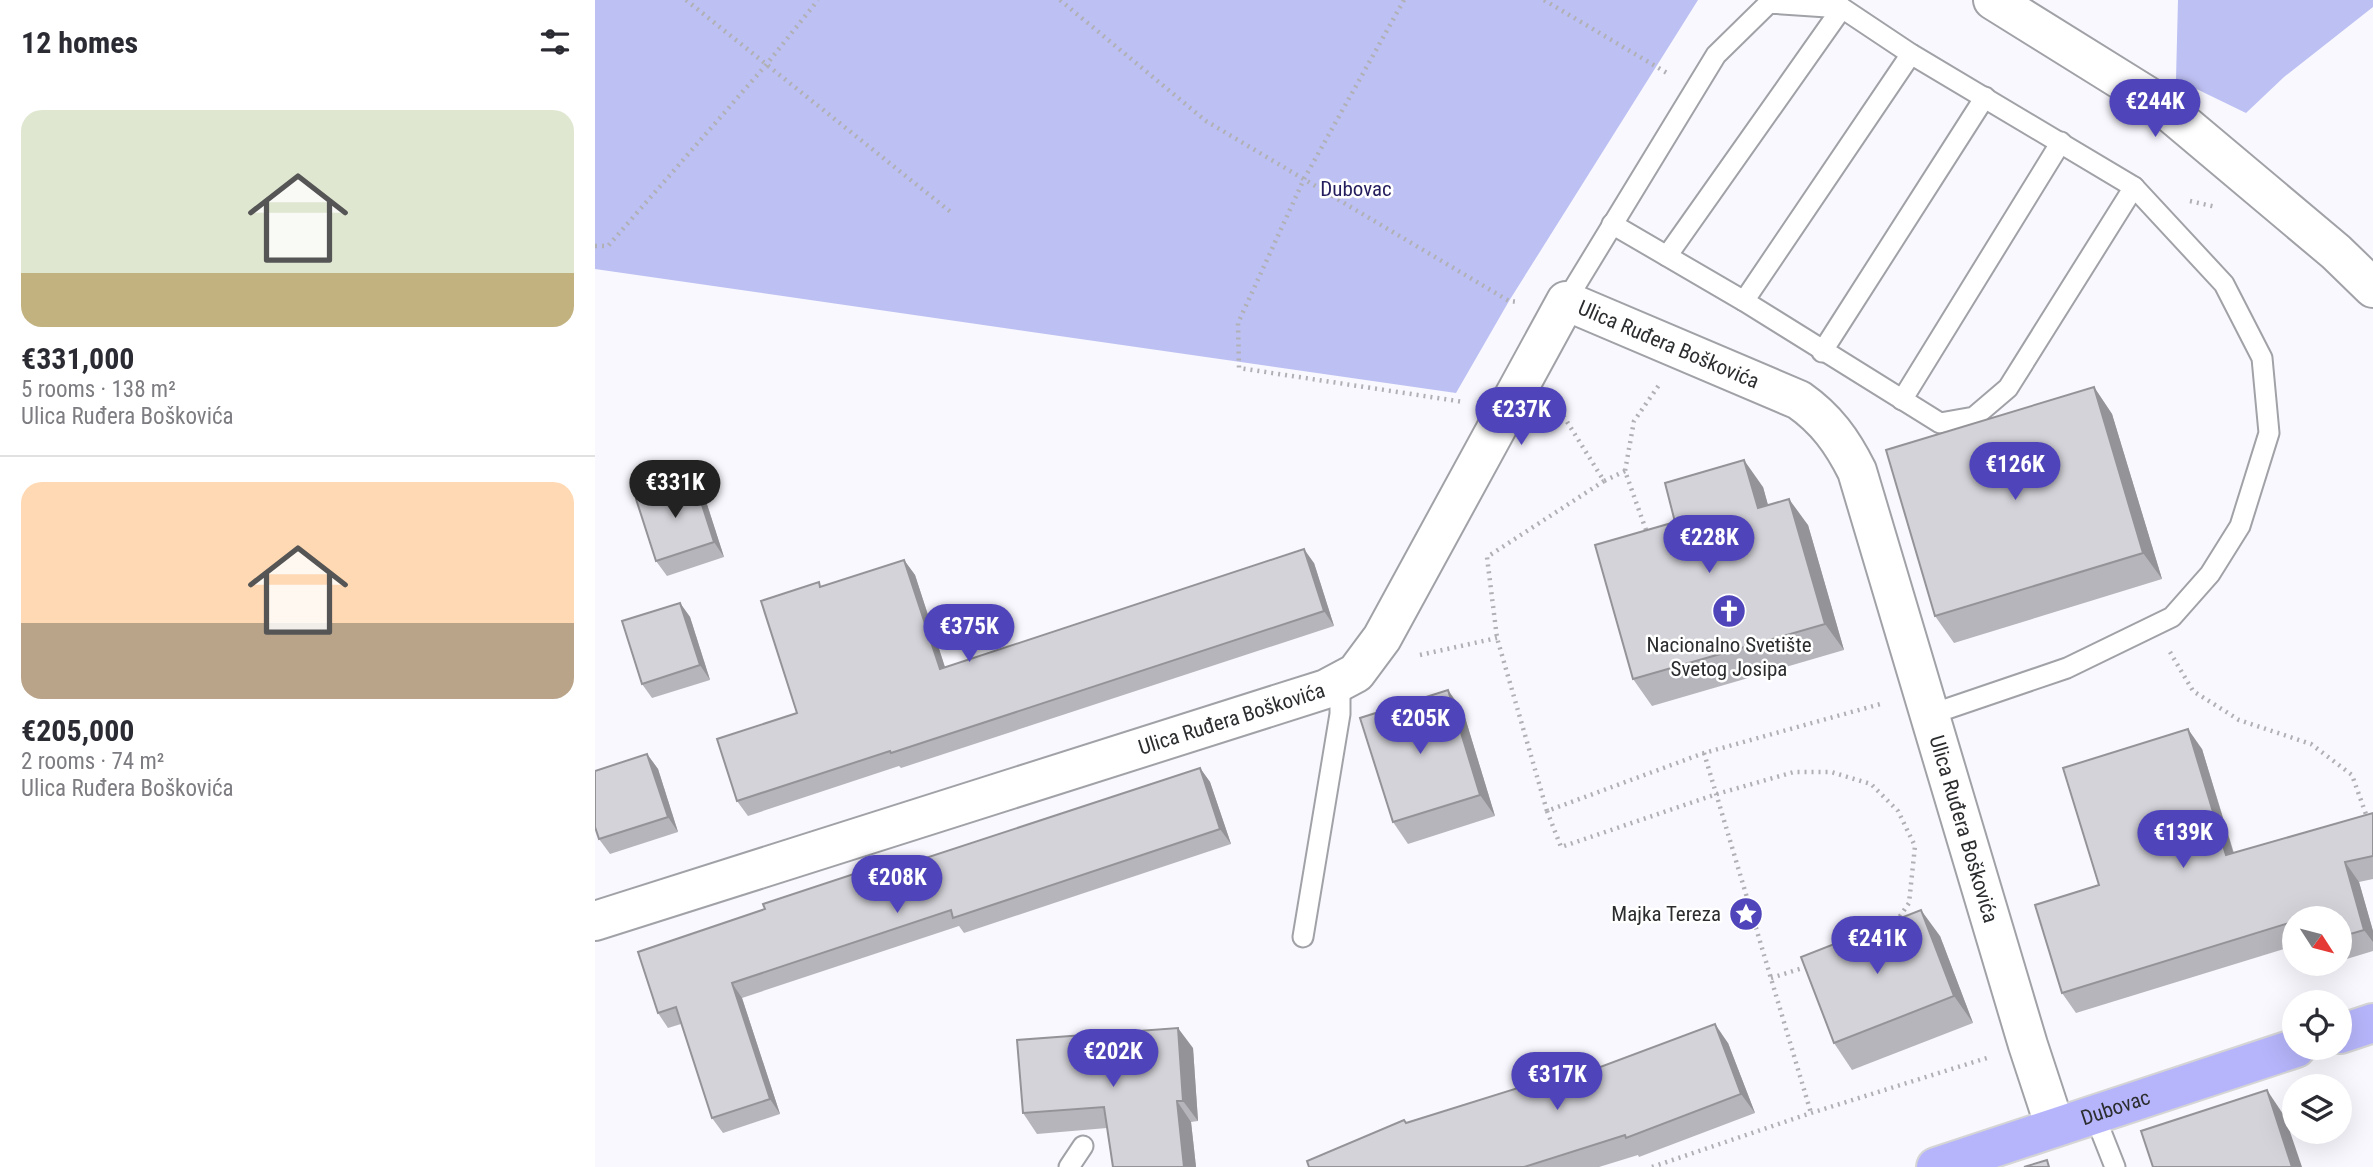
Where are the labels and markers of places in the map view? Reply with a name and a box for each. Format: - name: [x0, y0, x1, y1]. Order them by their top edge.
- pin: €244K: [2106, 80, 2204, 139]
- pin: €237K: [1472, 388, 1570, 447]
- pin: €126K: [1966, 442, 2064, 502]
- pin: €331K: [626, 461, 724, 520]
- pin: €228K: [1660, 516, 1758, 575]
- church icon: Nacionalno Svetište Svetog Josipa: [1710, 592, 1748, 630]
- pin: €375K: [920, 604, 1018, 664]
- place label: Nacionalno Svetište Svetog Josipa: [1647, 633, 1812, 681]
- pin: €205K: [1371, 696, 1469, 756]
- pin: €139K: [2134, 810, 2232, 870]
- pin: €208K: [848, 856, 946, 915]
- place icon: Majka Tereza: [1727, 895, 1765, 933]
- place label: Majka Tereza: [1611, 902, 1721, 926]
- pin: €241K: [1828, 916, 1926, 976]
- pin: €202K: [1064, 1030, 1162, 1089]
- pin: €317K: [1508, 1052, 1606, 1112]

